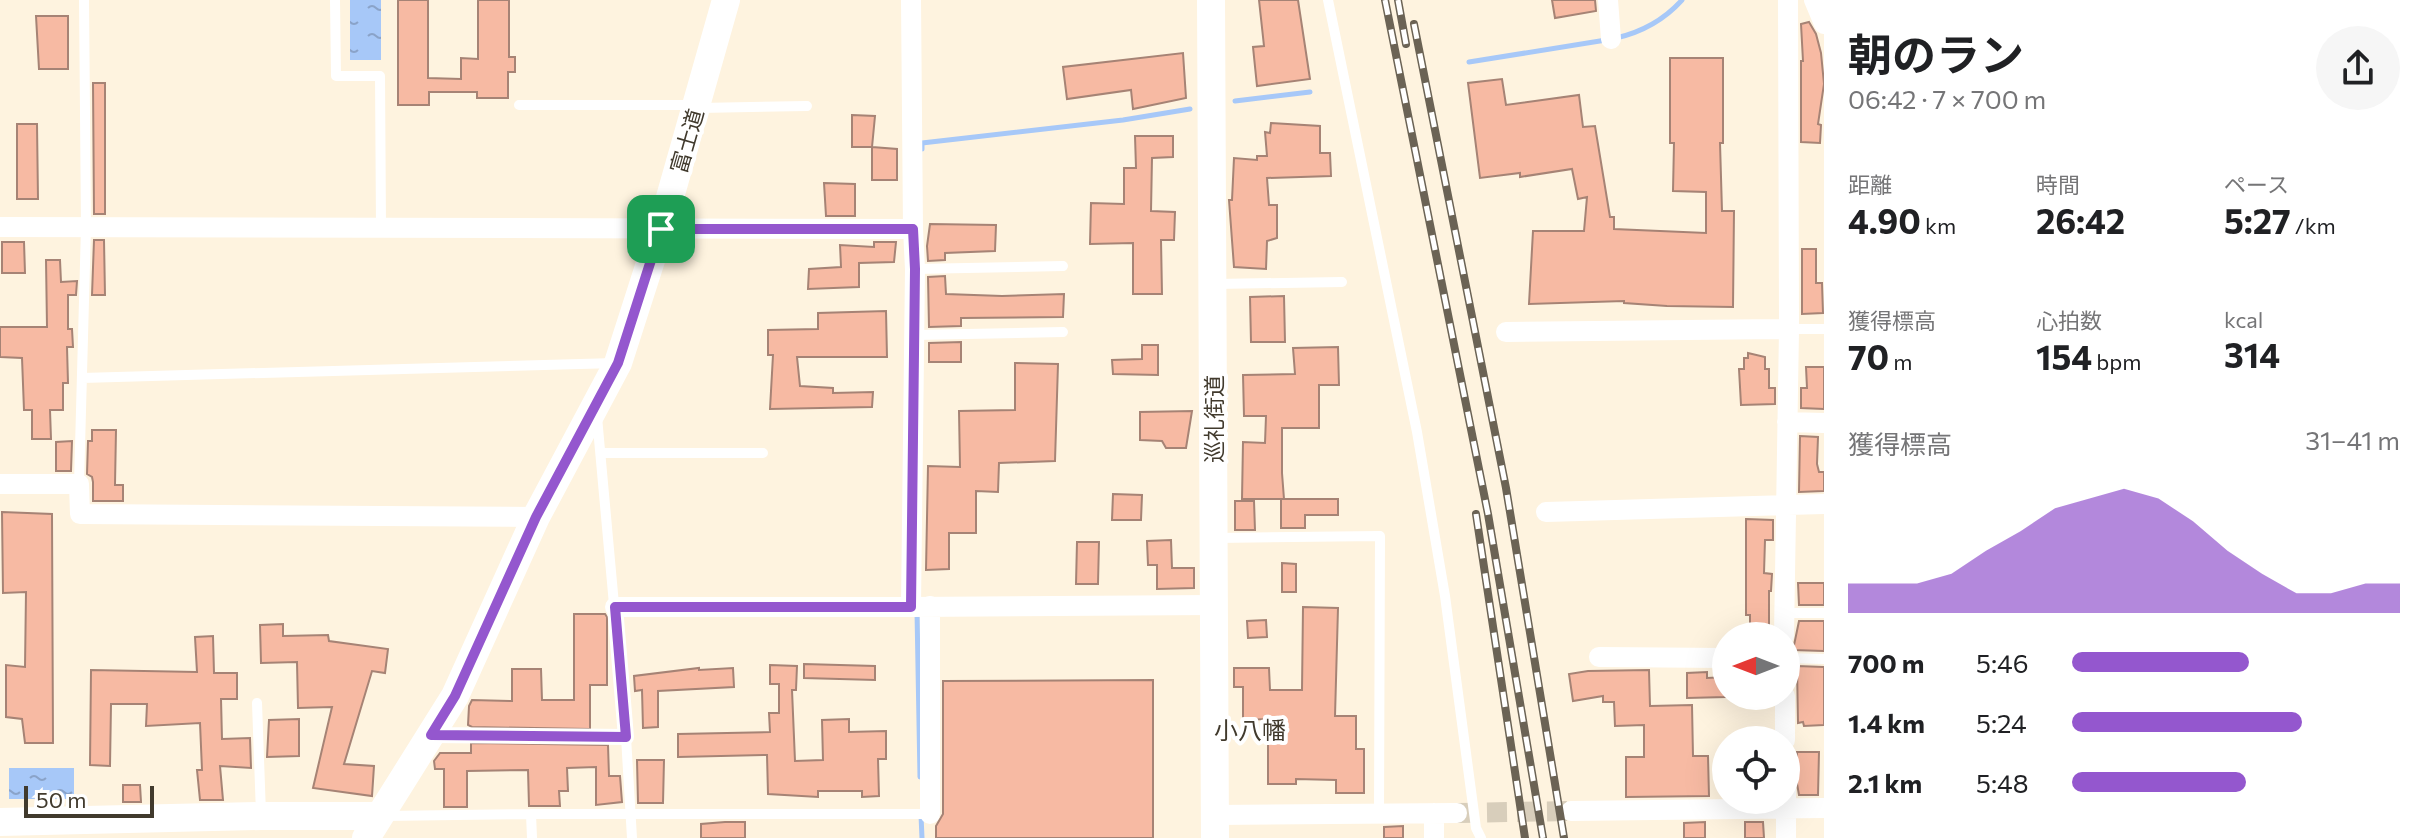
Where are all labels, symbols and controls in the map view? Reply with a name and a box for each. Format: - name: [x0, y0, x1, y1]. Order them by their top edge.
- text: 朝のラン: [1848, 26, 2024, 80]
- button: share: [2316, 26, 2400, 110]
- text: 06:42 · 7 × 700 m: [1848, 83, 2046, 114]
- street label: 富士道: [664, 105, 709, 176]
- text: 距離: [1848, 171, 1892, 198]
- text: 時間: [2036, 171, 2080, 198]
- text: ペース: [2224, 171, 2289, 198]
- pin: [627, 195, 695, 263]
- text: 4.90: [1848, 199, 1921, 241]
- text: 26:42: [2036, 199, 2125, 241]
- text: 5:27: [2224, 199, 2291, 241]
- icon: arrive: [639, 207, 683, 251]
- text: km: [1921, 212, 1956, 239]
- text: /km: [2291, 212, 2336, 239]
- text: kcal: [2224, 306, 2263, 333]
- text: 獲得標高: [1848, 307, 1936, 334]
- text: 心拍数: [2036, 307, 2102, 334]
- text: 314: [2224, 333, 2280, 375]
- text: 70: [1848, 335, 1889, 377]
- text: 154: [2036, 335, 2092, 377]
- text: m: [1889, 348, 1913, 375]
- text: bpm: [2092, 348, 2142, 375]
- street label: 巡礼街道: [1200, 375, 1227, 463]
- text: 31–41 m: [2305, 424, 2400, 455]
- text: 獲得標高: [1848, 428, 1952, 459]
- north arrow: [1712, 622, 1800, 710]
- map controls: [1712, 622, 1800, 814]
- text: 700 m: [1848, 647, 1924, 678]
- text: 5:46: [1976, 647, 2028, 678]
- text: 1.4 km: [1848, 707, 1925, 738]
- text: 5:24: [1976, 707, 2027, 738]
- district label: 小八幡: [1214, 715, 1286, 744]
- button: locate: [1712, 726, 1800, 814]
- text: 2.1 km: [1848, 767, 1922, 798]
- text: 5:48: [1976, 767, 2028, 798]
- scale bar: [24, 782, 154, 818]
- text: 50 m: [36, 786, 86, 813]

